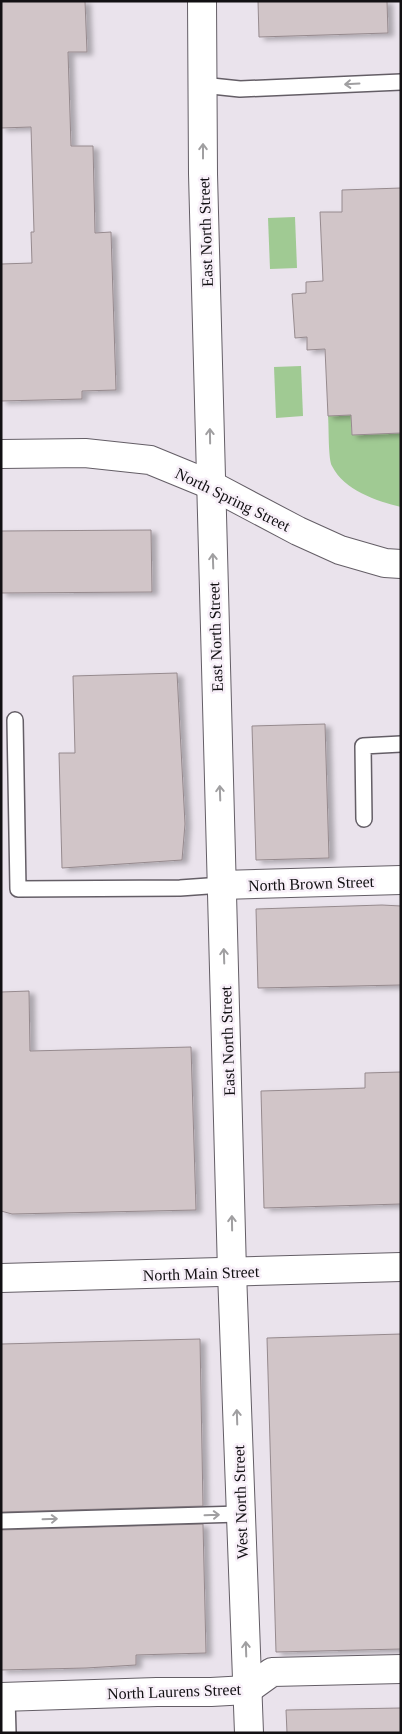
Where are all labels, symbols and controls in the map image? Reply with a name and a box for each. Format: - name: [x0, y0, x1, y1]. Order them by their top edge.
- one-way arrow: [344, 79, 360, 88]
- one-way arrow: [198, 143, 208, 160]
- street label: East North Street: [195, 176, 216, 287]
- one-way arrow: [205, 428, 215, 444]
- street label: North Spring Street: [172, 464, 293, 536]
- one-way arrow: [209, 553, 218, 569]
- street label: East North Street: [205, 581, 226, 692]
- one-way arrow: [215, 786, 224, 802]
- street label: North Brown Street: [248, 873, 375, 894]
- one-way arrow: [219, 948, 229, 964]
- street label: East North Street: [217, 985, 238, 1096]
- one-way arrow: [227, 1215, 237, 1232]
- street label: North Main Street: [143, 1263, 260, 1284]
- one-way arrow: [232, 1409, 242, 1425]
- street label: West North Street: [230, 1444, 251, 1559]
- one-way arrow: [204, 1510, 220, 1520]
- one-way arrow: [42, 1515, 58, 1524]
- one-way arrow: [241, 1641, 251, 1658]
- street label: North Laurens Street: [107, 1681, 242, 1702]

